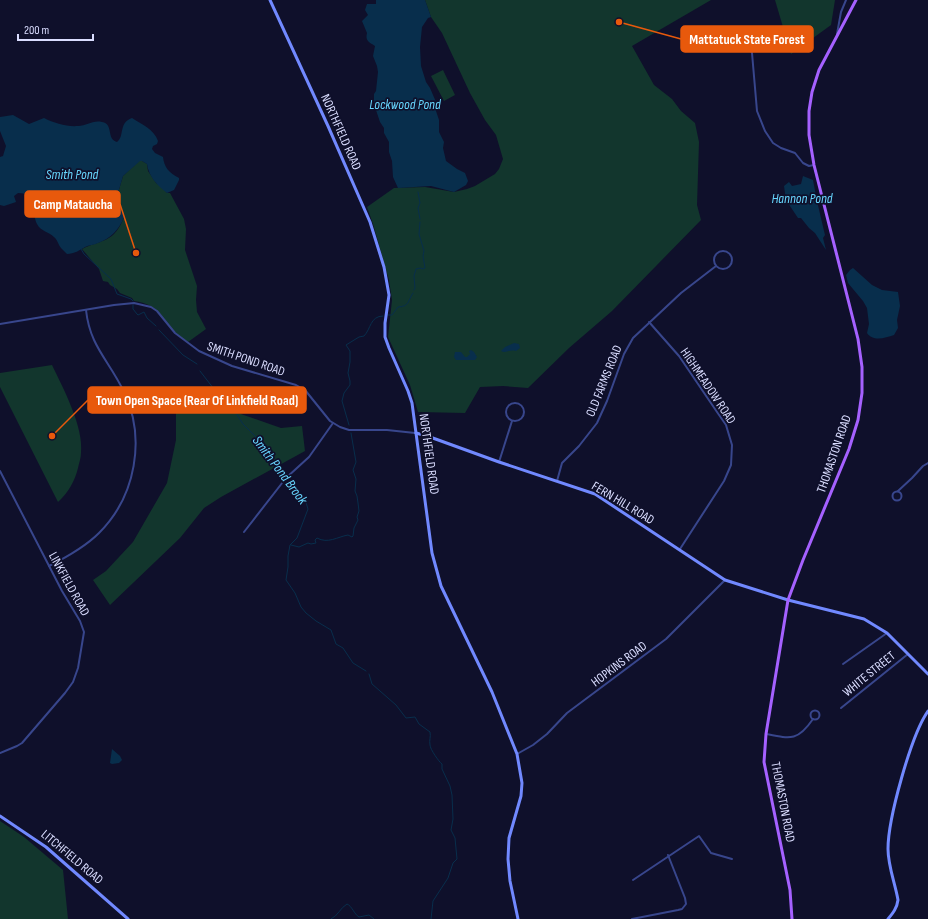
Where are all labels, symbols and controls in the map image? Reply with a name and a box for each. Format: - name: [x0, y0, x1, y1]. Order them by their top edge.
- scale bar: [18, 16, 93, 42]
- text: 200 m: [24, 23, 50, 38]
- callout: Mattatuck State Forest: [681, 26, 813, 52]
- text: Mattatuck State Forest: [689, 31, 805, 48]
- street label: NORTHFIELD ROAD: [317, 92, 365, 172]
- water label: Lockwood Pond: [369, 96, 442, 113]
- water label: Smith Pond: [46, 166, 100, 183]
- water label: Hannon Pond: [771, 190, 834, 207]
- callout: Camp Mataucha: [25, 191, 120, 217]
- text: Camp Mataucha: [33, 196, 113, 213]
- street label: SMITH POND ROAD: [205, 338, 287, 380]
- street label: OLD FARMS ROAD: [582, 343, 626, 419]
- street label: HIGHMEADOW ROAD: [677, 345, 739, 427]
- callout: Town Open Space (Rear Of Linkfield Road): [88, 387, 306, 413]
- text: Town Open Space (Rear Of Linkfield Road): [96, 392, 298, 409]
- street label: NORTHFIELD ROAD: [415, 413, 443, 495]
- street label: THOMASTON ROAD: [813, 413, 855, 495]
- water label: Smith Pond Brook: [249, 432, 312, 508]
- street label: FERN HILL ROAD: [589, 478, 657, 528]
- street label: LINKFIELD ROAD: [45, 549, 93, 619]
- street label: HOPKINS ROAD: [588, 638, 650, 690]
- street label: WHITE STREET: [839, 648, 899, 700]
- street label: THOMASTON ROAD: [767, 761, 799, 843]
- street label: LITCHFIELD ROAD: [38, 826, 106, 888]

